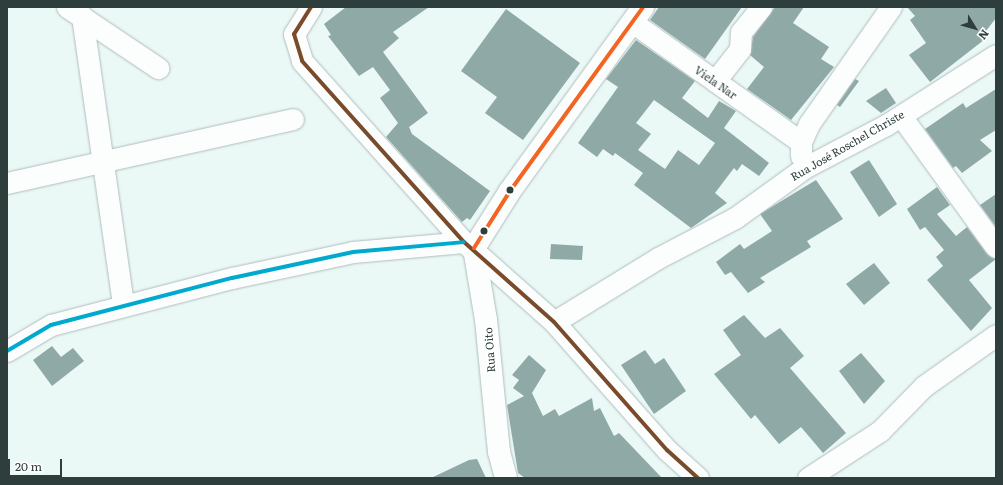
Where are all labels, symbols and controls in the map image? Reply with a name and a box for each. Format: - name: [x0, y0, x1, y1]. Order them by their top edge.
- north arrow: [955, 8, 995, 48]
- text: N: [975, 27, 994, 44]
- street label: Viela Nar: [692, 63, 740, 101]
- street label: Rua José Roschel Christe: [788, 107, 906, 183]
- unlabelled marker: [505, 185, 515, 195]
- unlabelled marker: [479, 226, 489, 236]
- street label: Rua Oito: [481, 327, 497, 373]
- scale bar: [10, 451, 64, 477]
- text: 20 m: [15, 457, 42, 475]

